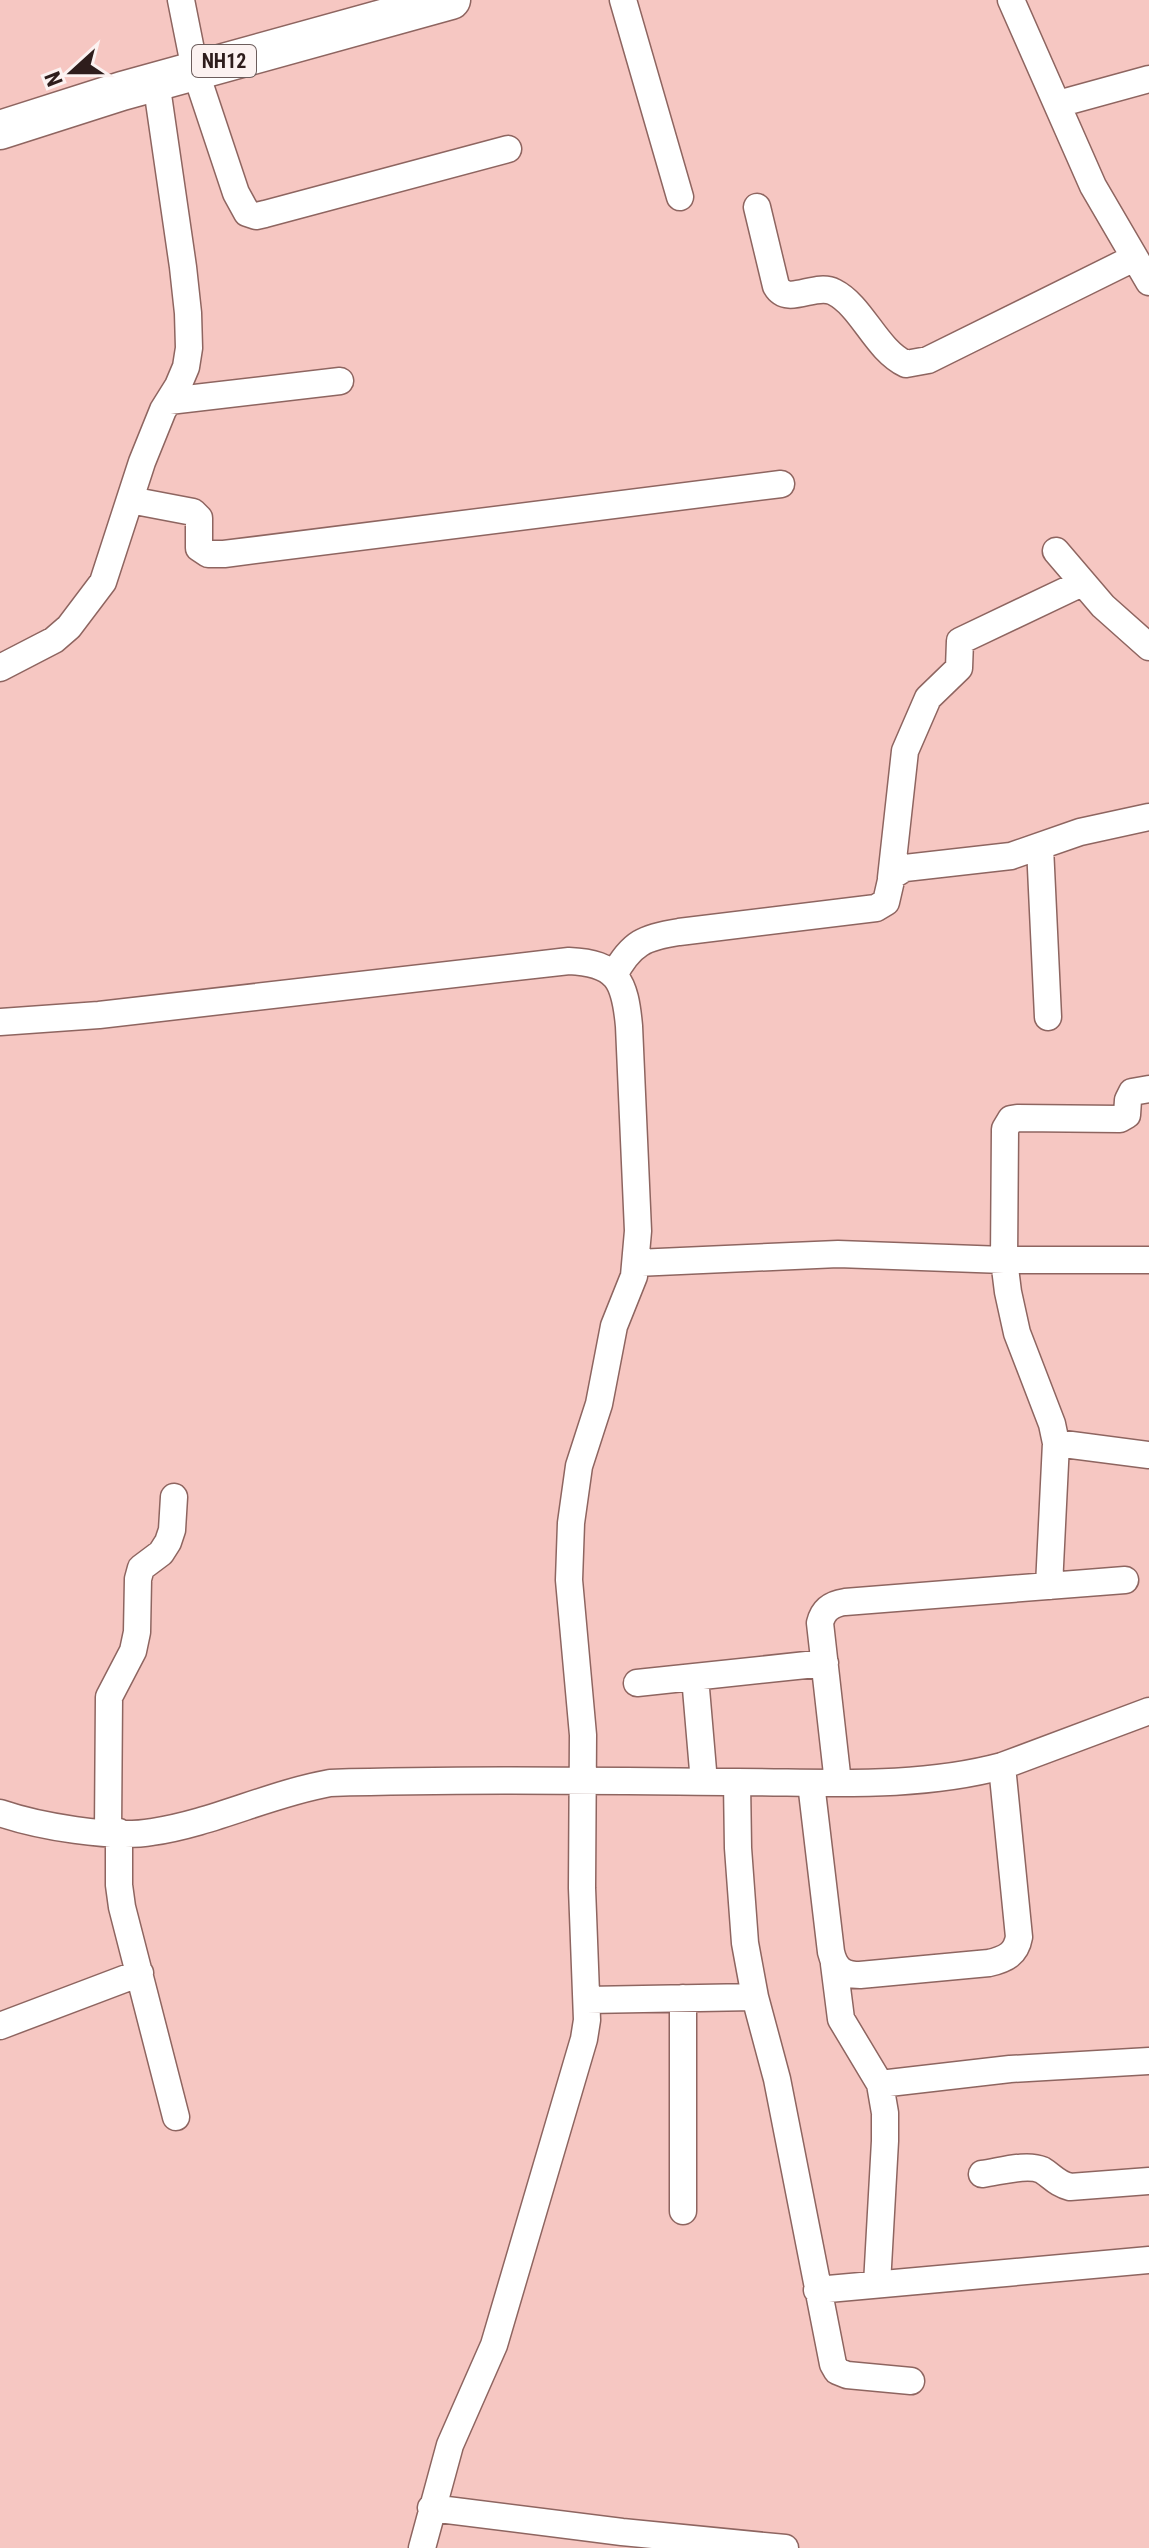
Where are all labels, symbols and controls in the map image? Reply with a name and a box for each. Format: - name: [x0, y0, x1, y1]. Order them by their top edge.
- north arrow: [32, 32, 112, 112]
- road number: NH12: [192, 45, 256, 77]
- text: N: [40, 68, 68, 90]

